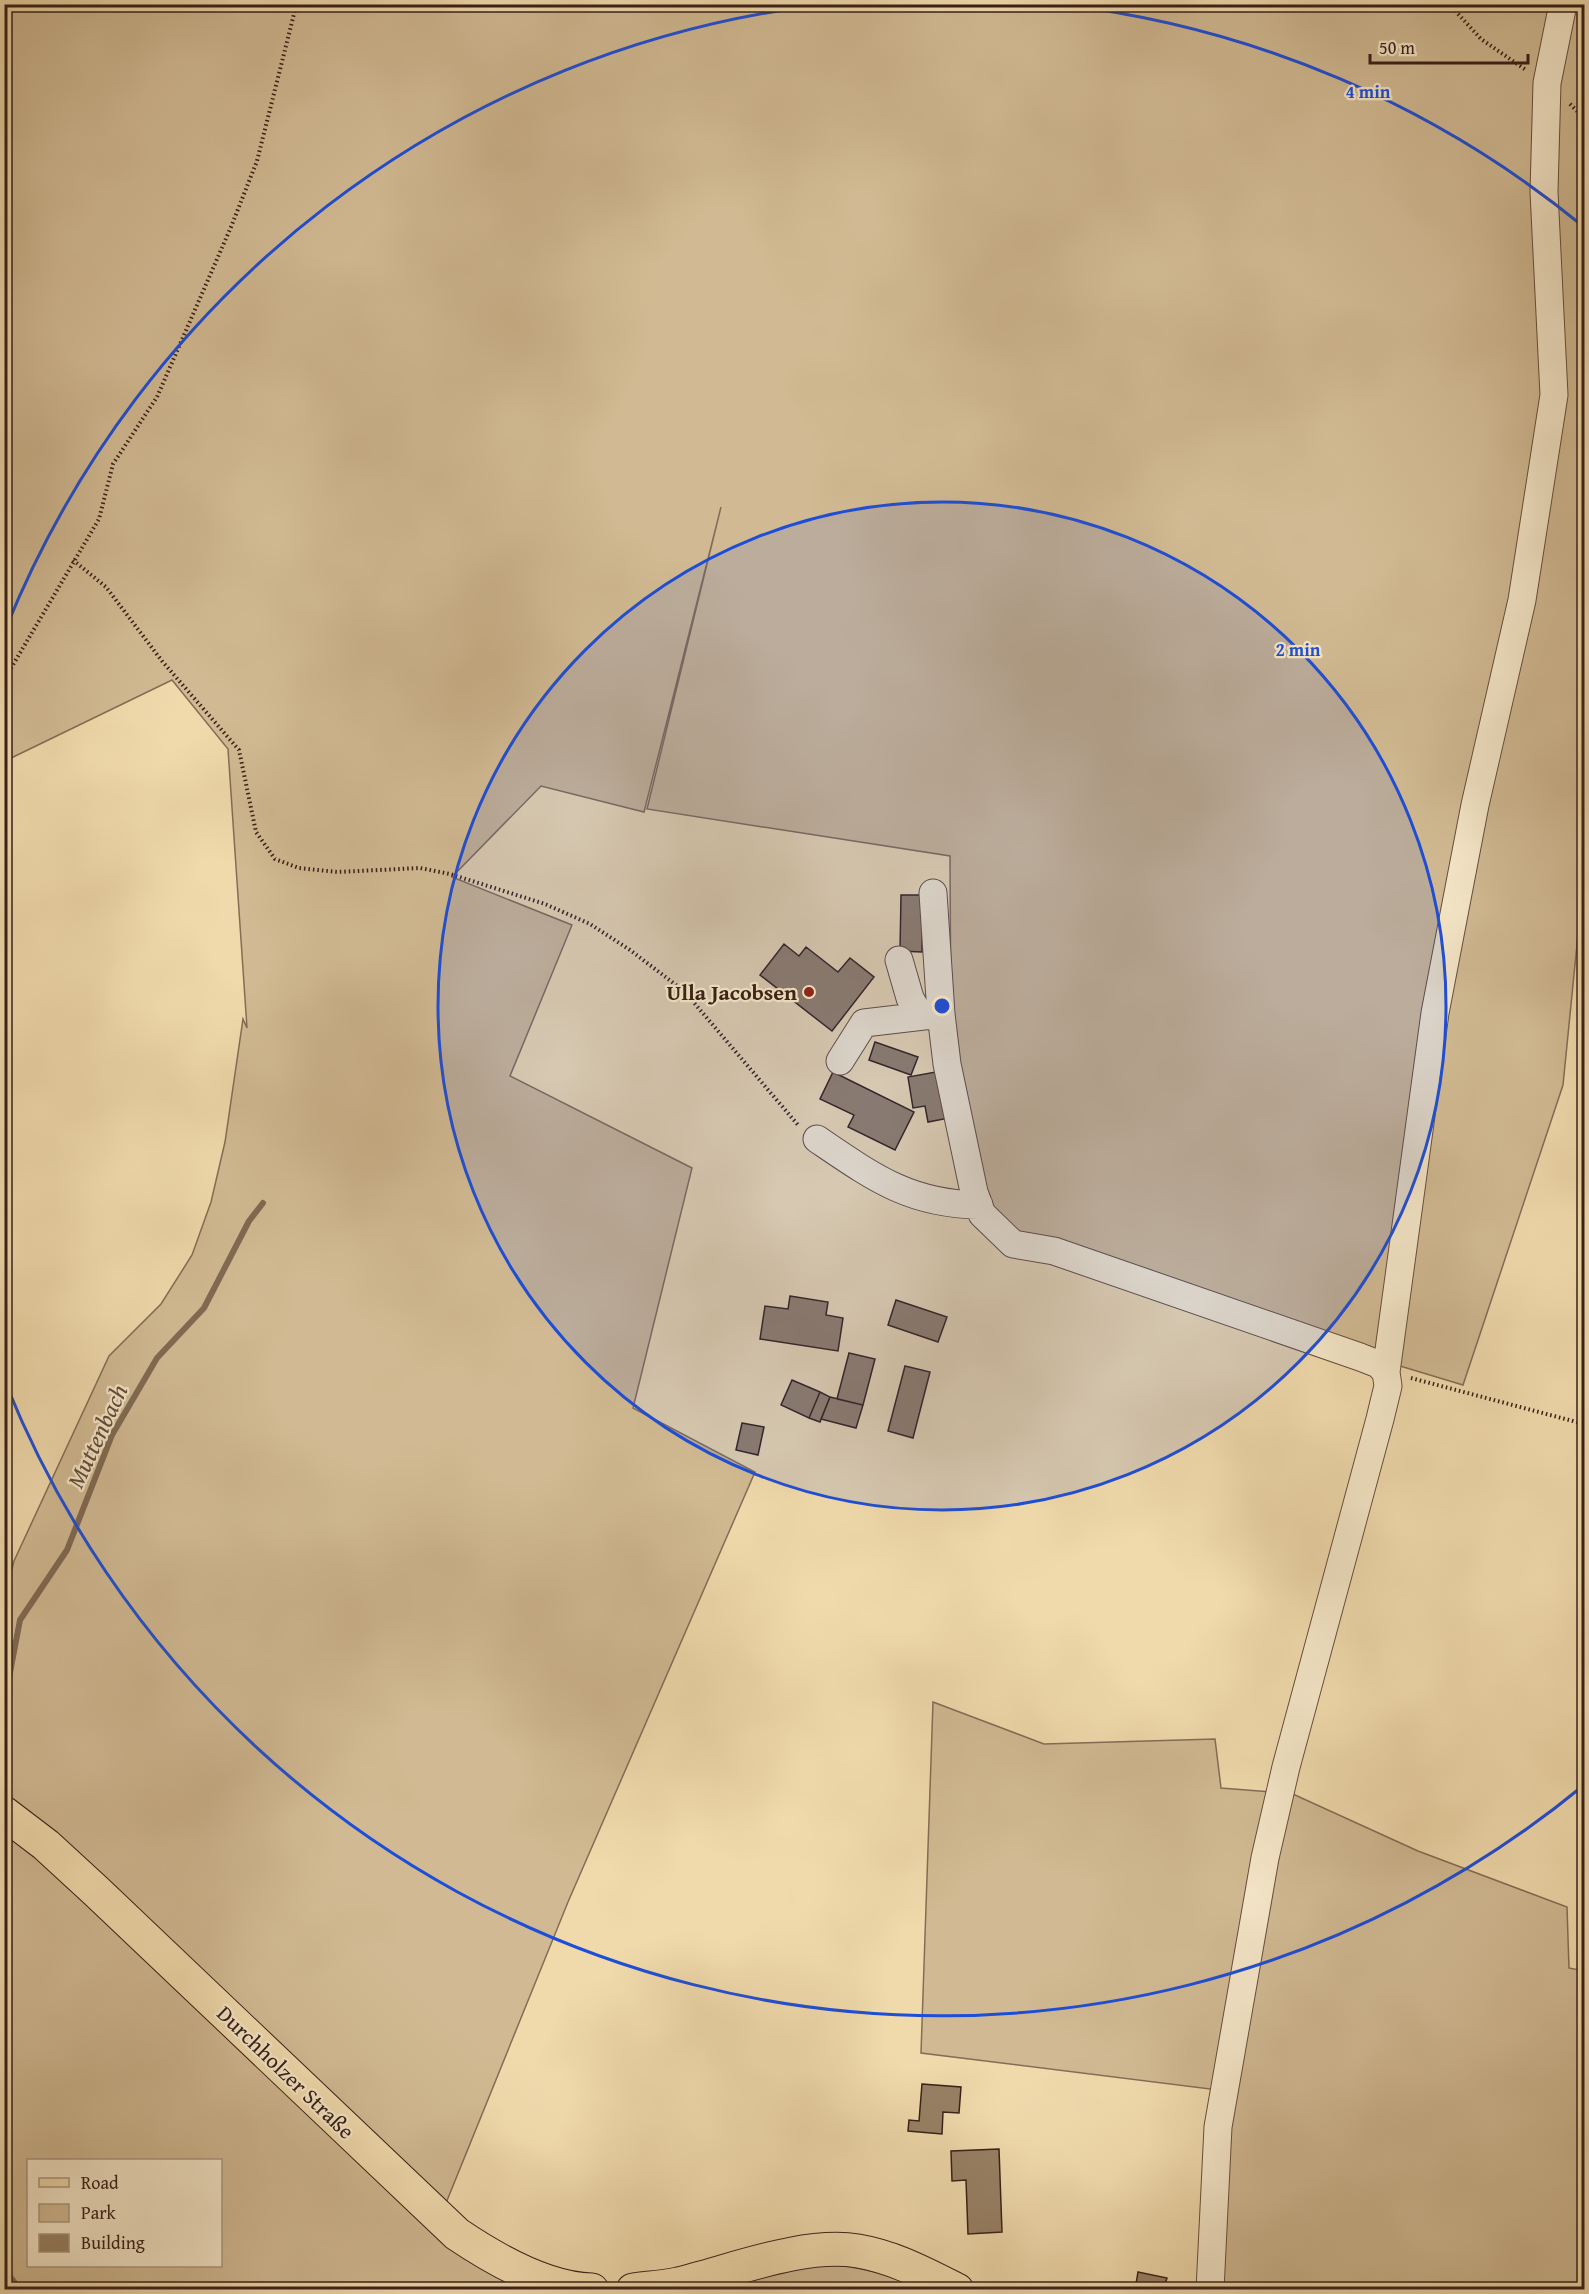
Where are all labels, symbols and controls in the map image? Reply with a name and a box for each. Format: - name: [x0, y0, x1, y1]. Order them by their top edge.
- scale bar: [1370, 27, 1528, 65]
- text: 50 m: [1379, 34, 1415, 61]
- text: 4 min: [1346, 78, 1391, 105]
- text: 2 min: [1276, 636, 1321, 663]
- place label: Ulla Jacobsen: [666, 976, 797, 1008]
- marker: Ulla Jacobsen: [802, 985, 816, 999]
- centre of rings: [932, 996, 952, 1016]
- water label: Muttenbach: [58, 1378, 136, 1494]
- street label: Durchholzer Straße: [210, 1998, 362, 2146]
- legend: [27, 2159, 222, 2267]
- text: Road: [81, 2169, 119, 2196]
- text: Park: [81, 2199, 117, 2226]
- text: Building: [81, 2229, 145, 2256]

